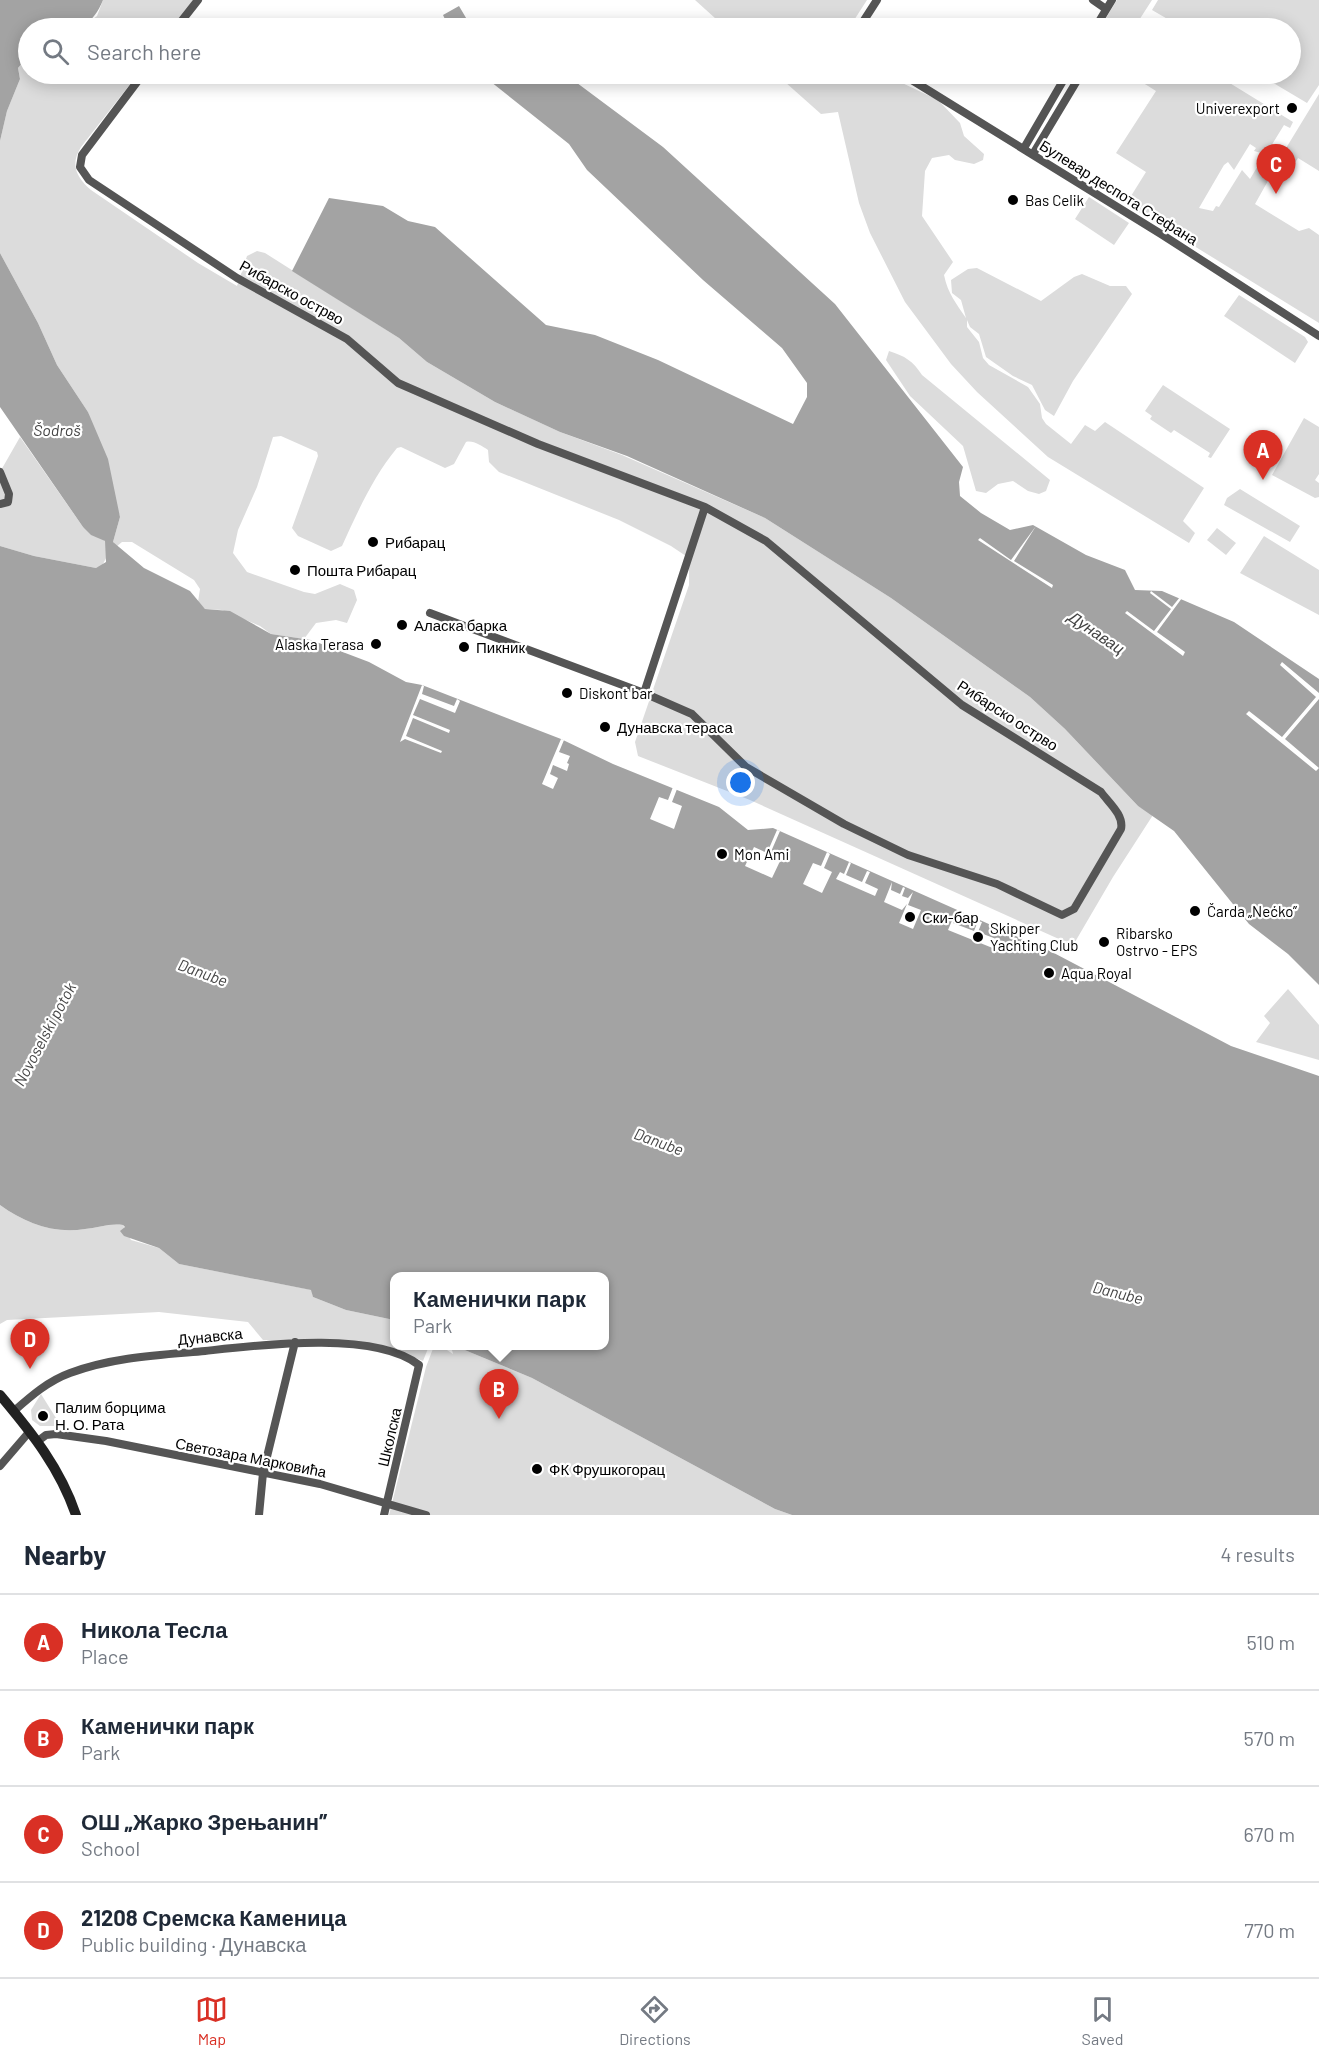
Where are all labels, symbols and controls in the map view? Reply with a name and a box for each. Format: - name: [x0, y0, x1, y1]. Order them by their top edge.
- search box: [18, 18, 1301, 84]
- icon: search: [39, 35, 72, 68]
- text: Search here: [87, 38, 201, 64]
- place label: Univerexport: [1196, 99, 1280, 117]
- marker: Univerexport: [1285, 101, 1299, 115]
- street label: Булевар деспота Стефана: [1037, 136, 1202, 249]
- pin: C: [1256, 144, 1296, 194]
- place label: Bas Celik: [1025, 191, 1085, 209]
- marker: Bas Celik: [1006, 193, 1020, 207]
- street label: Рибарско острво: [237, 256, 347, 328]
- water label: Šodroš: [33, 420, 81, 439]
- pin: A: [1244, 430, 1282, 480]
- place label: Рибарац: [385, 533, 446, 551]
- marker: Рибарац: [366, 535, 380, 549]
- place label: Пошта Рибарац: [307, 561, 417, 579]
- marker: Пошта Рибарац: [288, 563, 302, 577]
- water label: Дунавац: [1064, 605, 1129, 658]
- place label: Аласка барка: [414, 616, 508, 634]
- marker: Аласка барка: [395, 618, 409, 632]
- place label: Alaska Terasa: [275, 635, 364, 653]
- marker: Alaska Terasa: [369, 637, 383, 651]
- place label: Пикник: [476, 638, 525, 656]
- marker: Пикник: [457, 640, 471, 654]
- street label: Рибарско острво: [954, 676, 1062, 754]
- place label: Diskont bar: [579, 684, 653, 702]
- marker: Diskont bar: [560, 686, 574, 700]
- place label: Дунавска тераса: [617, 718, 733, 736]
- marker: Дунавска тераса: [598, 720, 612, 734]
- your location: [726, 768, 755, 797]
- place label: Mon Ami: [734, 845, 789, 863]
- marker: Mon Ami: [715, 847, 729, 861]
- place label: Čarda „Nećko”: [1207, 902, 1297, 920]
- marker: Čarda „Nećko”: [1188, 904, 1202, 918]
- place label: Ски-бар: [922, 908, 979, 926]
- marker: Ски-бар: [903, 910, 917, 924]
- place label: Skipper Yachting Club: [990, 919, 1079, 954]
- place label: Ribarsko Ostrvo - EPS: [1116, 924, 1198, 959]
- marker: Skipper Yachting Club: [971, 930, 985, 944]
- marker: Ribarsko Ostrvo - EPS: [1097, 935, 1111, 949]
- water label: Danube: [176, 954, 230, 990]
- place label: Aqua Royal: [1061, 964, 1132, 982]
- marker: Aqua Royal: [1042, 966, 1056, 980]
- water label: Novoselski potok: [9, 979, 79, 1089]
- water label: Danube: [632, 1123, 686, 1159]
- popup: [390, 1272, 609, 1350]
- water label: Danube: [1091, 1277, 1145, 1307]
- text: Каменички парк: [413, 1285, 586, 1311]
- text: Park: [413, 1313, 452, 1337]
- pin: D: [10, 1320, 50, 1369]
- street label: Дунавска: [177, 1324, 244, 1348]
- pin: B: [480, 1370, 518, 1419]
- place label: Палим борцима Н. О. Рата: [55, 1398, 166, 1433]
- street label: Школска: [373, 1405, 405, 1468]
- marker: Палим борцима Н. О. Рата: [36, 1409, 50, 1423]
- street label: Светозара Марковића: [174, 1433, 329, 1481]
- place label: ФК Фрушкогорац: [549, 1460, 665, 1478]
- marker: ФК Фрушкогорац: [530, 1462, 544, 1476]
- text: Nearby: [24, 1539, 106, 1570]
- text: 4 results: [1220, 1542, 1295, 1566]
- text: Никола Тесла: [81, 1616, 227, 1642]
- text: A: [37, 1630, 50, 1654]
- text: 510 m: [1246, 1630, 1295, 1654]
- text: Place: [81, 1644, 129, 1668]
- text: Каменички парк: [81, 1712, 254, 1738]
- text: B: [37, 1726, 50, 1750]
- text: 570 m: [1243, 1726, 1295, 1750]
- text: Park: [81, 1740, 120, 1764]
- text: ОШ „Жарко Зрењанин”: [81, 1808, 327, 1834]
- text: C: [37, 1822, 50, 1846]
- text: 670 m: [1243, 1822, 1295, 1846]
- text: School: [81, 1836, 140, 1860]
- text: 21208 Сремска Каменица: [81, 1904, 347, 1930]
- text: D: [37, 1918, 50, 1942]
- text: 770 m: [1244, 1918, 1295, 1942]
- text: Public building · Дунавска: [81, 1932, 307, 1956]
- tab: Map: [195, 1993, 228, 2048]
- tab: Directions: [619, 1993, 691, 2048]
- tab: Saved: [1082, 1993, 1124, 2048]

